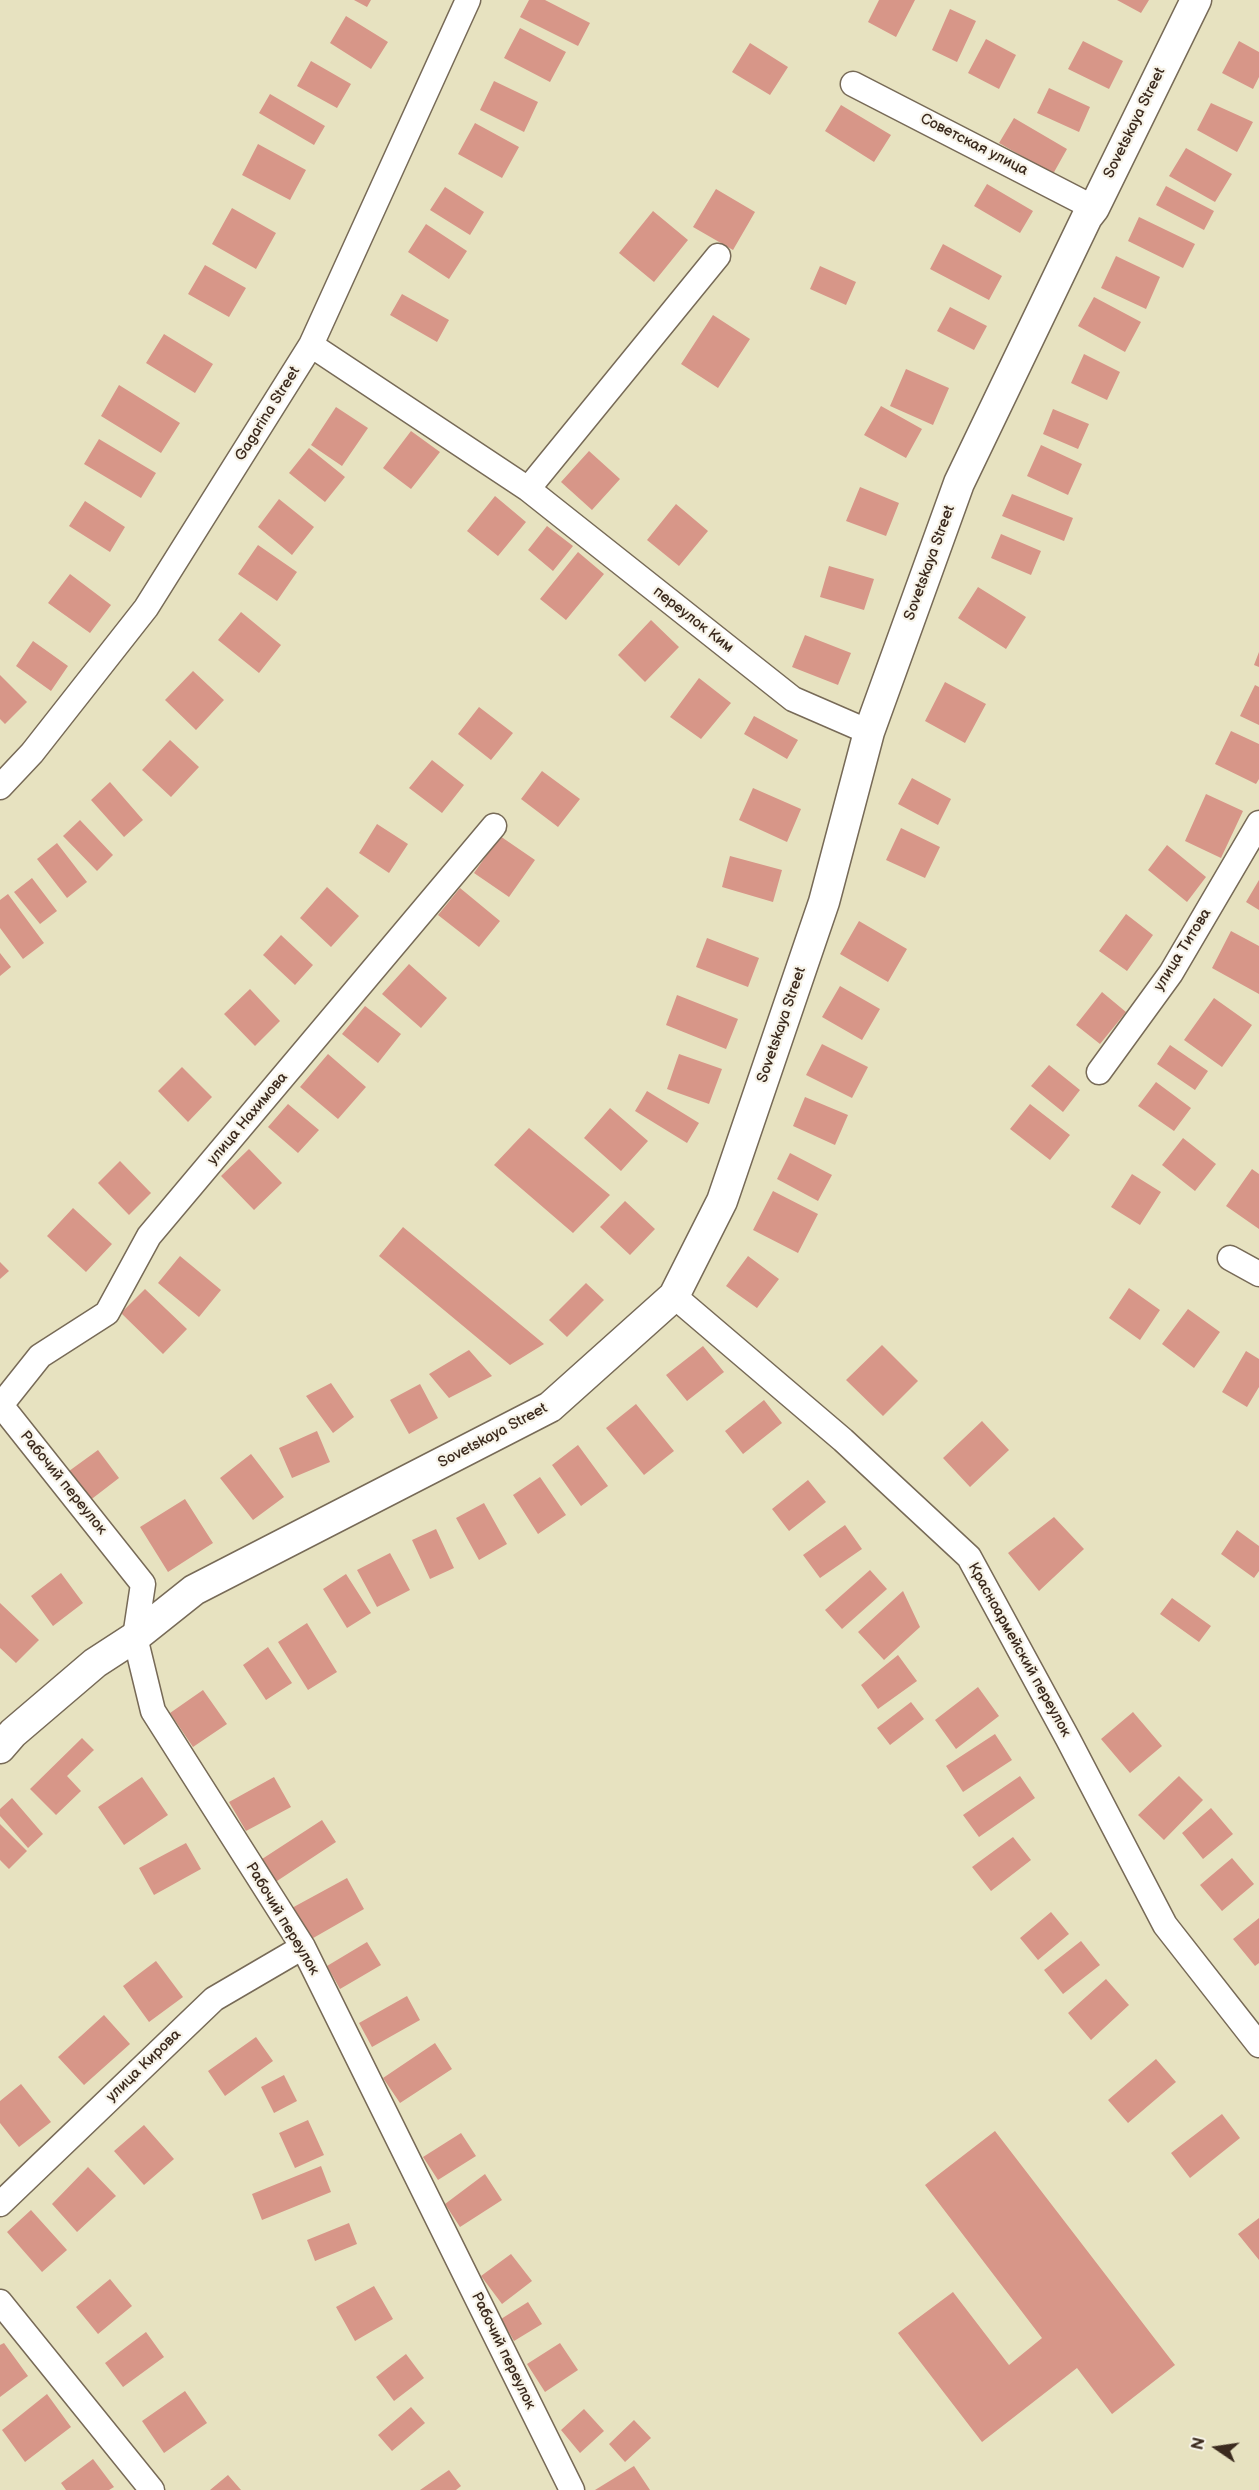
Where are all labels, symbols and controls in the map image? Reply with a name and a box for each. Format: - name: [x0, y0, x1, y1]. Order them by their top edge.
- street label: Sovetskaya Street: [1100, 65, 1170, 181]
- street label: Советская улица: [917, 110, 1031, 180]
- street label: Gagarina Street: [232, 363, 304, 465]
- street label: Sovetskaya Street: [901, 503, 959, 623]
- street label: переулок Ким: [649, 583, 737, 657]
- street label: улица Титова: [1150, 905, 1216, 995]
- street label: Sovetskaya Street: [754, 965, 810, 1085]
- street label: улица Нахимова: [204, 1069, 292, 1169]
- street label: Sovetskaya Street: [435, 1400, 551, 1472]
- street label: Рабочий переулок: [16, 1428, 110, 1538]
- street label: Красноармейский переулок: [964, 1560, 1074, 1740]
- street label: Рабочий переулок: [241, 1859, 323, 1979]
- street label: улица Кирова: [103, 2026, 185, 2106]
- street label: Рабочий переулок: [467, 2289, 539, 2413]
- north arrow: [1187, 2418, 1247, 2478]
- text: N: [1188, 2436, 1210, 2452]

